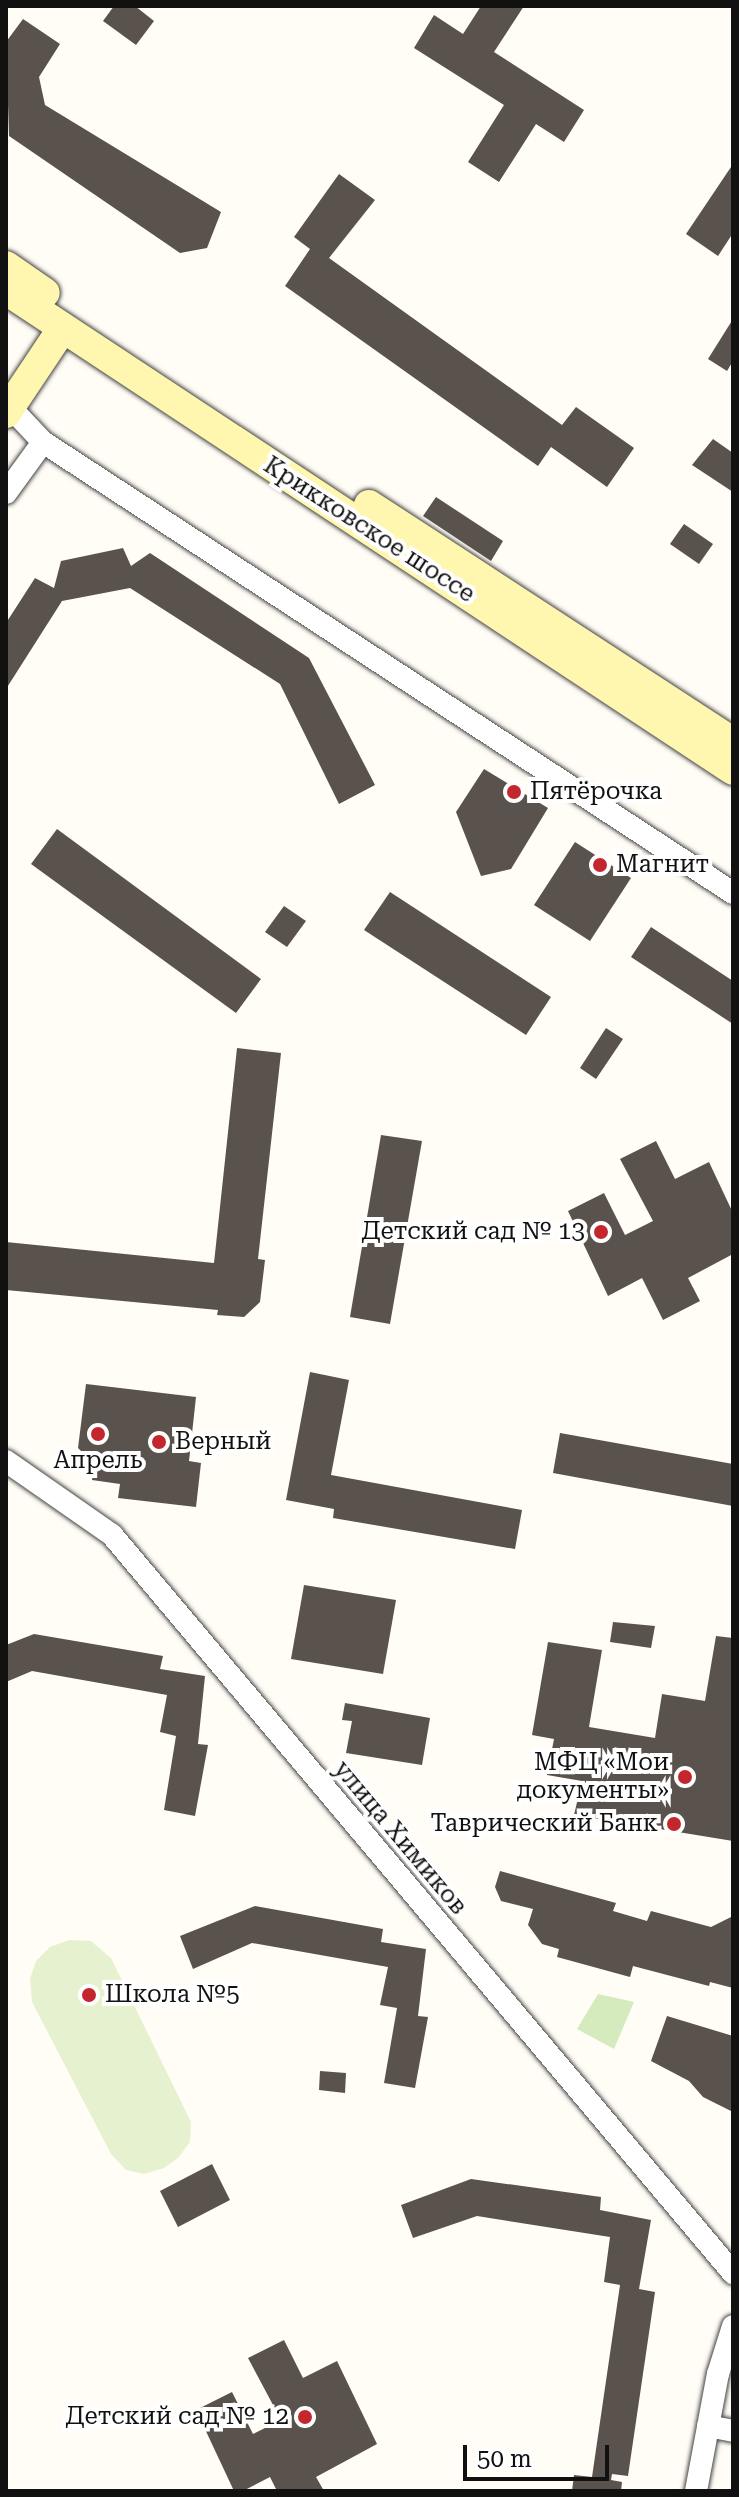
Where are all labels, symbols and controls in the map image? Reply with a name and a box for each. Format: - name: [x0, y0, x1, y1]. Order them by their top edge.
- street label: Крикковское шоссе: [258, 451, 480, 609]
- place label: Пятёрочка: [530, 778, 662, 806]
- marker: Пятёрочка: [505, 783, 523, 801]
- place label: Магнит: [616, 851, 709, 879]
- marker: Магнит: [591, 856, 609, 874]
- place label: Детский сад № 13: [362, 1218, 585, 1246]
- marker: Детский сад № 13: [592, 1223, 610, 1241]
- marker: Апрель: [89, 1425, 107, 1443]
- place label: Верный: [175, 1428, 271, 1456]
- marker: Верный: [150, 1433, 168, 1451]
- place label: Апрель: [54, 1447, 142, 1475]
- place label: МФЦ «Мои документы»: [517, 1749, 669, 1805]
- street label: улица Химиков: [327, 1755, 473, 1921]
- marker: МФЦ «Мои документы»: [676, 1768, 694, 1786]
- place label: Таврический Банк: [431, 1810, 658, 1838]
- marker: Таврический Банк: [665, 1815, 683, 1833]
- place label: Школа №5: [105, 1981, 240, 2009]
- marker: Школа №5: [80, 1986, 98, 2004]
- place label: Детский сад № 12: [66, 2403, 289, 2431]
- marker: Детский сад № 12: [296, 2408, 314, 2426]
- scale bar: [467, 2429, 613, 2479]
- text: 50 m: [477, 2445, 532, 2473]

